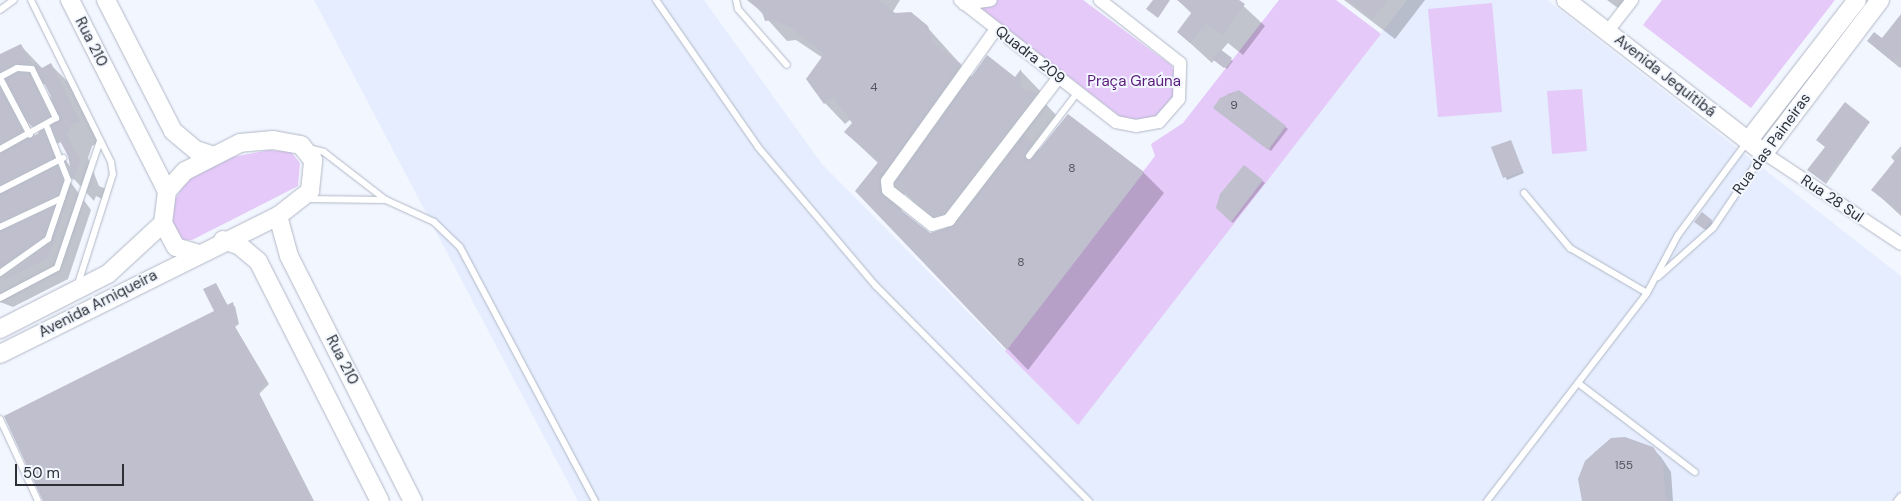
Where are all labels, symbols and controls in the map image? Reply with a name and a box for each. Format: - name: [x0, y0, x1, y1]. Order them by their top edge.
- street label: Rua 210: [71, 14, 111, 70]
- street label: Quadra 209: [992, 22, 1068, 88]
- street label: Avenida Jequitibá: [1611, 31, 1719, 121]
- park label: Praça Graúna: [1087, 73, 1181, 91]
- house number: 4: [870, 81, 878, 95]
- street label: Rua das Paineiras: [1729, 90, 1815, 198]
- house number: 9: [1230, 99, 1238, 113]
- house number: 8: [1068, 162, 1076, 176]
- street label: Rua 28 Sul: [1797, 171, 1867, 227]
- house number: 8: [1017, 256, 1025, 270]
- street label: Avenida Arniqueira: [36, 266, 160, 342]
- street label: Rua 210: [322, 332, 362, 388]
- scale bar: [18, 454, 126, 486]
- house number: 155: [1615, 459, 1633, 473]
- text: 50 m: [23, 463, 60, 483]

